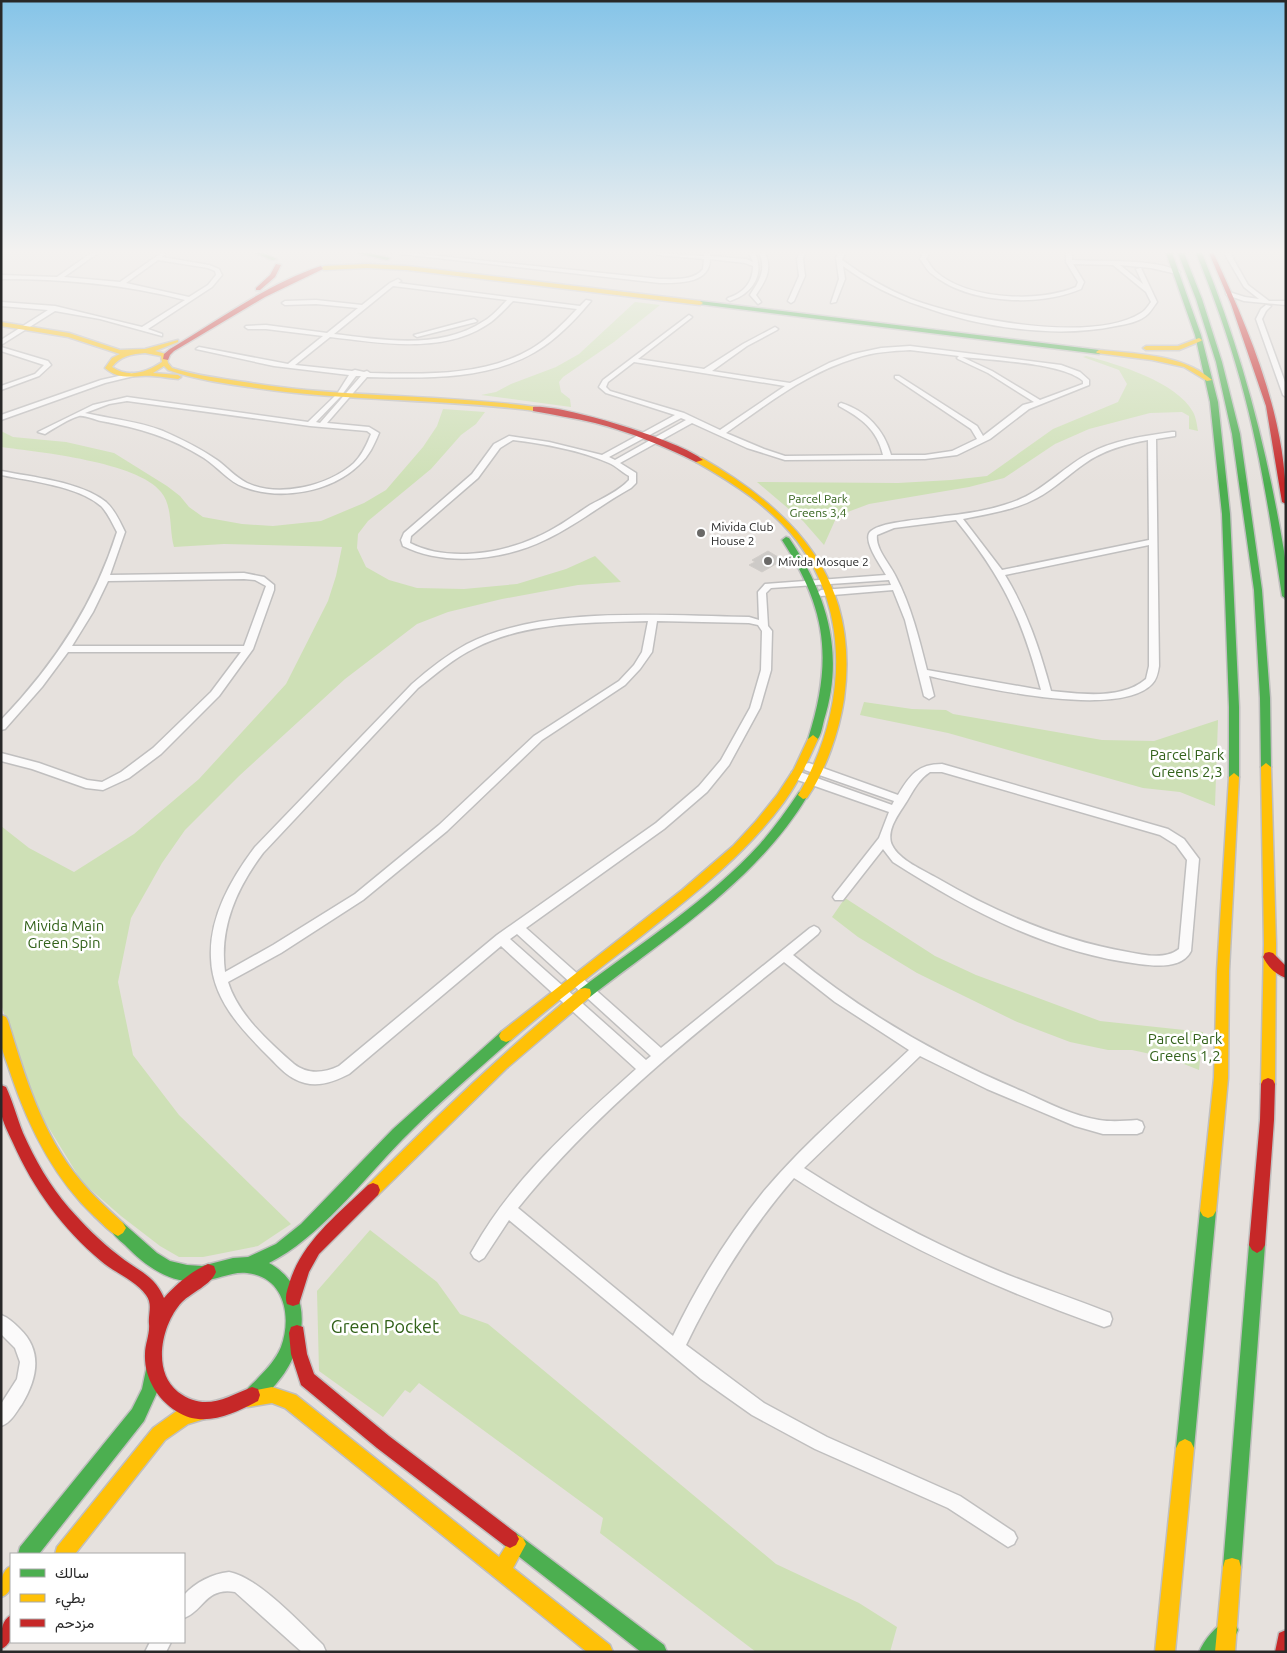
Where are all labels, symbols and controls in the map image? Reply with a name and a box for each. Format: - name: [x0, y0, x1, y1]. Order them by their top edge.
- park label: Parcel Park Greens 3,4: [788, 492, 848, 519]
- place label: Mivida Club House 2: [711, 520, 773, 547]
- marker: Mivida Club House 2: [695, 527, 707, 539]
- marker: Mivida Mosque 2: [762, 555, 774, 567]
- place label: Mivida Mosque 2: [778, 555, 869, 568]
- park label: Parcel Park Greens 2,3: [1150, 746, 1225, 780]
- park label: Mivida Main Green Spin: [24, 917, 104, 951]
- park label: Parcel Park Greens 1,2: [1148, 1030, 1223, 1064]
- park label: Green Pocket: [331, 1316, 439, 1336]
- legend: [10, 1553, 185, 1643]
- text: سالك: [55, 1564, 89, 1581]
- text: بطيء: [55, 1589, 85, 1611]
- text: مزدحم: [55, 1614, 94, 1633]

